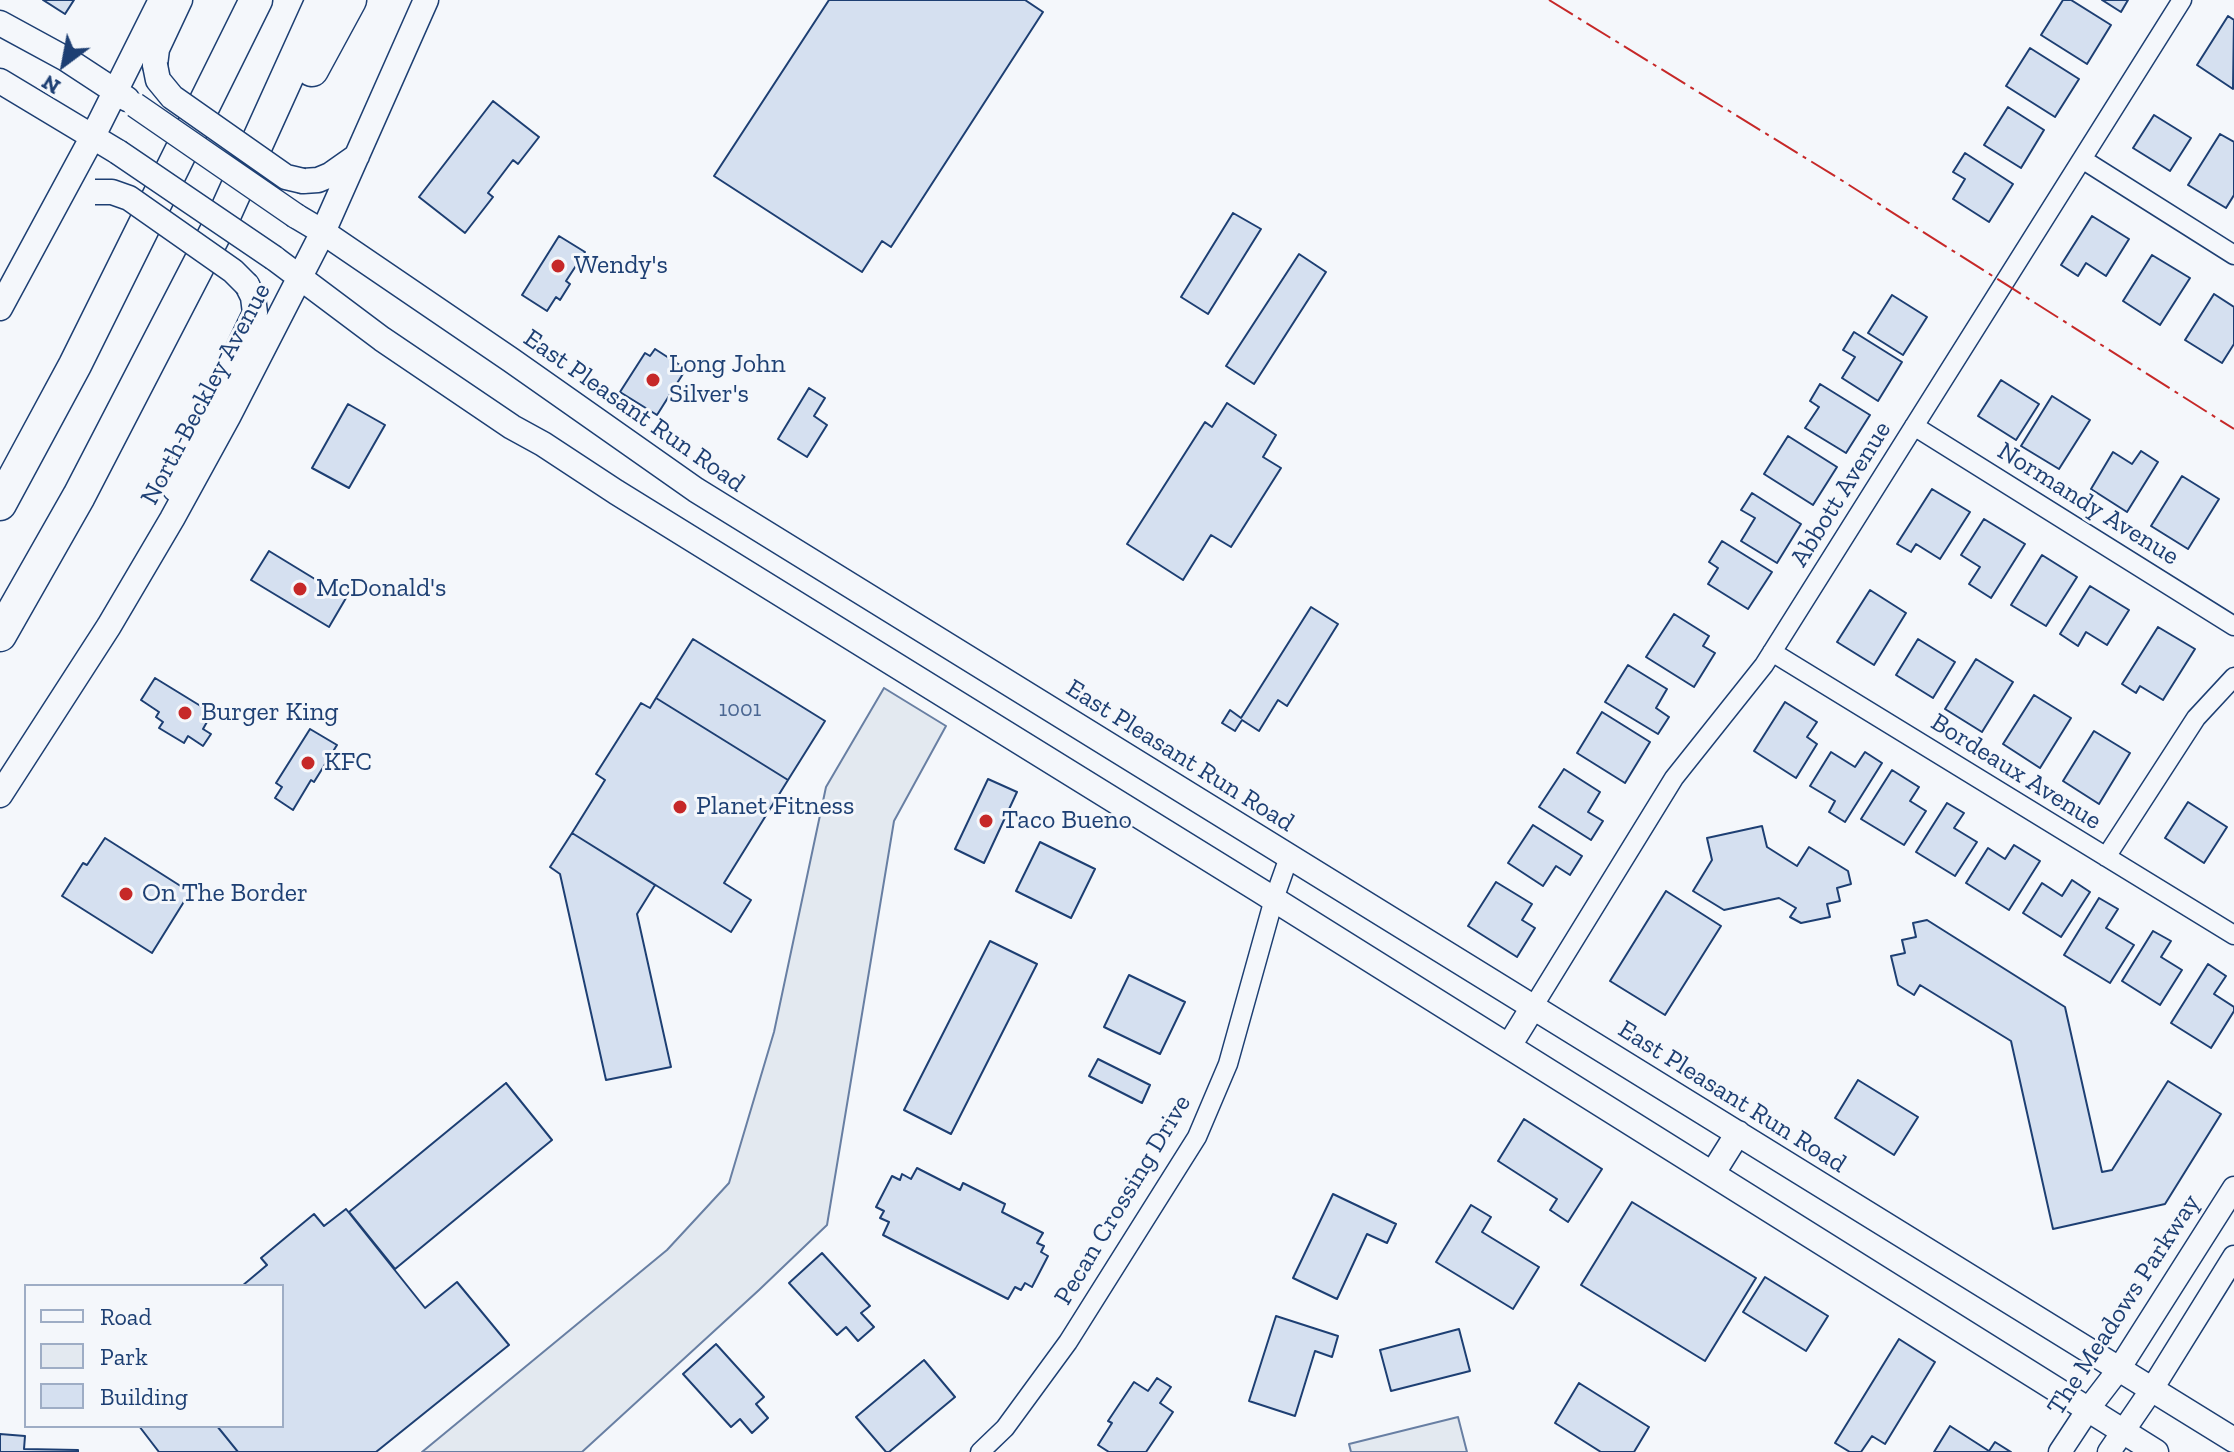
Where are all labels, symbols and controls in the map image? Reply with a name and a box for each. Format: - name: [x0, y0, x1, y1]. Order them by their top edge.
- north arrow: [24, 24, 104, 104]
- text: N: [37, 69, 65, 101]
- place label: Wendy's: [574, 250, 668, 282]
- marker: Wendy's: [549, 257, 567, 275]
- street label: North Beckley Avenue: [134, 278, 278, 510]
- street label: East Pleasant Run Road: [517, 323, 751, 499]
- place label: Long John Silver's: [669, 349, 786, 410]
- marker: Long John Silver's: [644, 371, 662, 389]
- street label: Abbott Avenue: [1784, 416, 1898, 572]
- street label: Normandy Avenue: [1991, 436, 2185, 572]
- place label: McDonald's: [316, 573, 446, 605]
- marker: McDonald's: [291, 580, 309, 598]
- street label: East Pleasant Run Road: [1060, 673, 1300, 839]
- place label: Burger King: [201, 697, 339, 729]
- house number: 1001: [719, 697, 761, 723]
- marker: Burger King: [176, 704, 194, 722]
- street label: Bordeaux Avenue: [1925, 707, 2107, 837]
- place label: KFC: [324, 747, 372, 779]
- marker: KFC: [299, 754, 317, 772]
- place label: Planet Fitness: [696, 791, 854, 823]
- marker: Planet Fitness: [671, 798, 689, 816]
- place label: Taco Bueno: [1002, 805, 1132, 837]
- marker: Taco Bueno: [977, 812, 995, 830]
- place label: On The Border: [142, 878, 308, 910]
- marker: On The Border: [117, 885, 135, 903]
- street label: East Pleasant Run Road: [1612, 1014, 1852, 1180]
- street label: Pecan Crossing Drive: [1048, 1089, 1198, 1311]
- street label: The Meadows Parkway: [2041, 1189, 2207, 1421]
- legend: [24, 1284, 284, 1428]
- text: Road: [100, 1302, 152, 1331]
- text: Park: [100, 1342, 148, 1371]
- text: Building: [100, 1382, 188, 1411]

